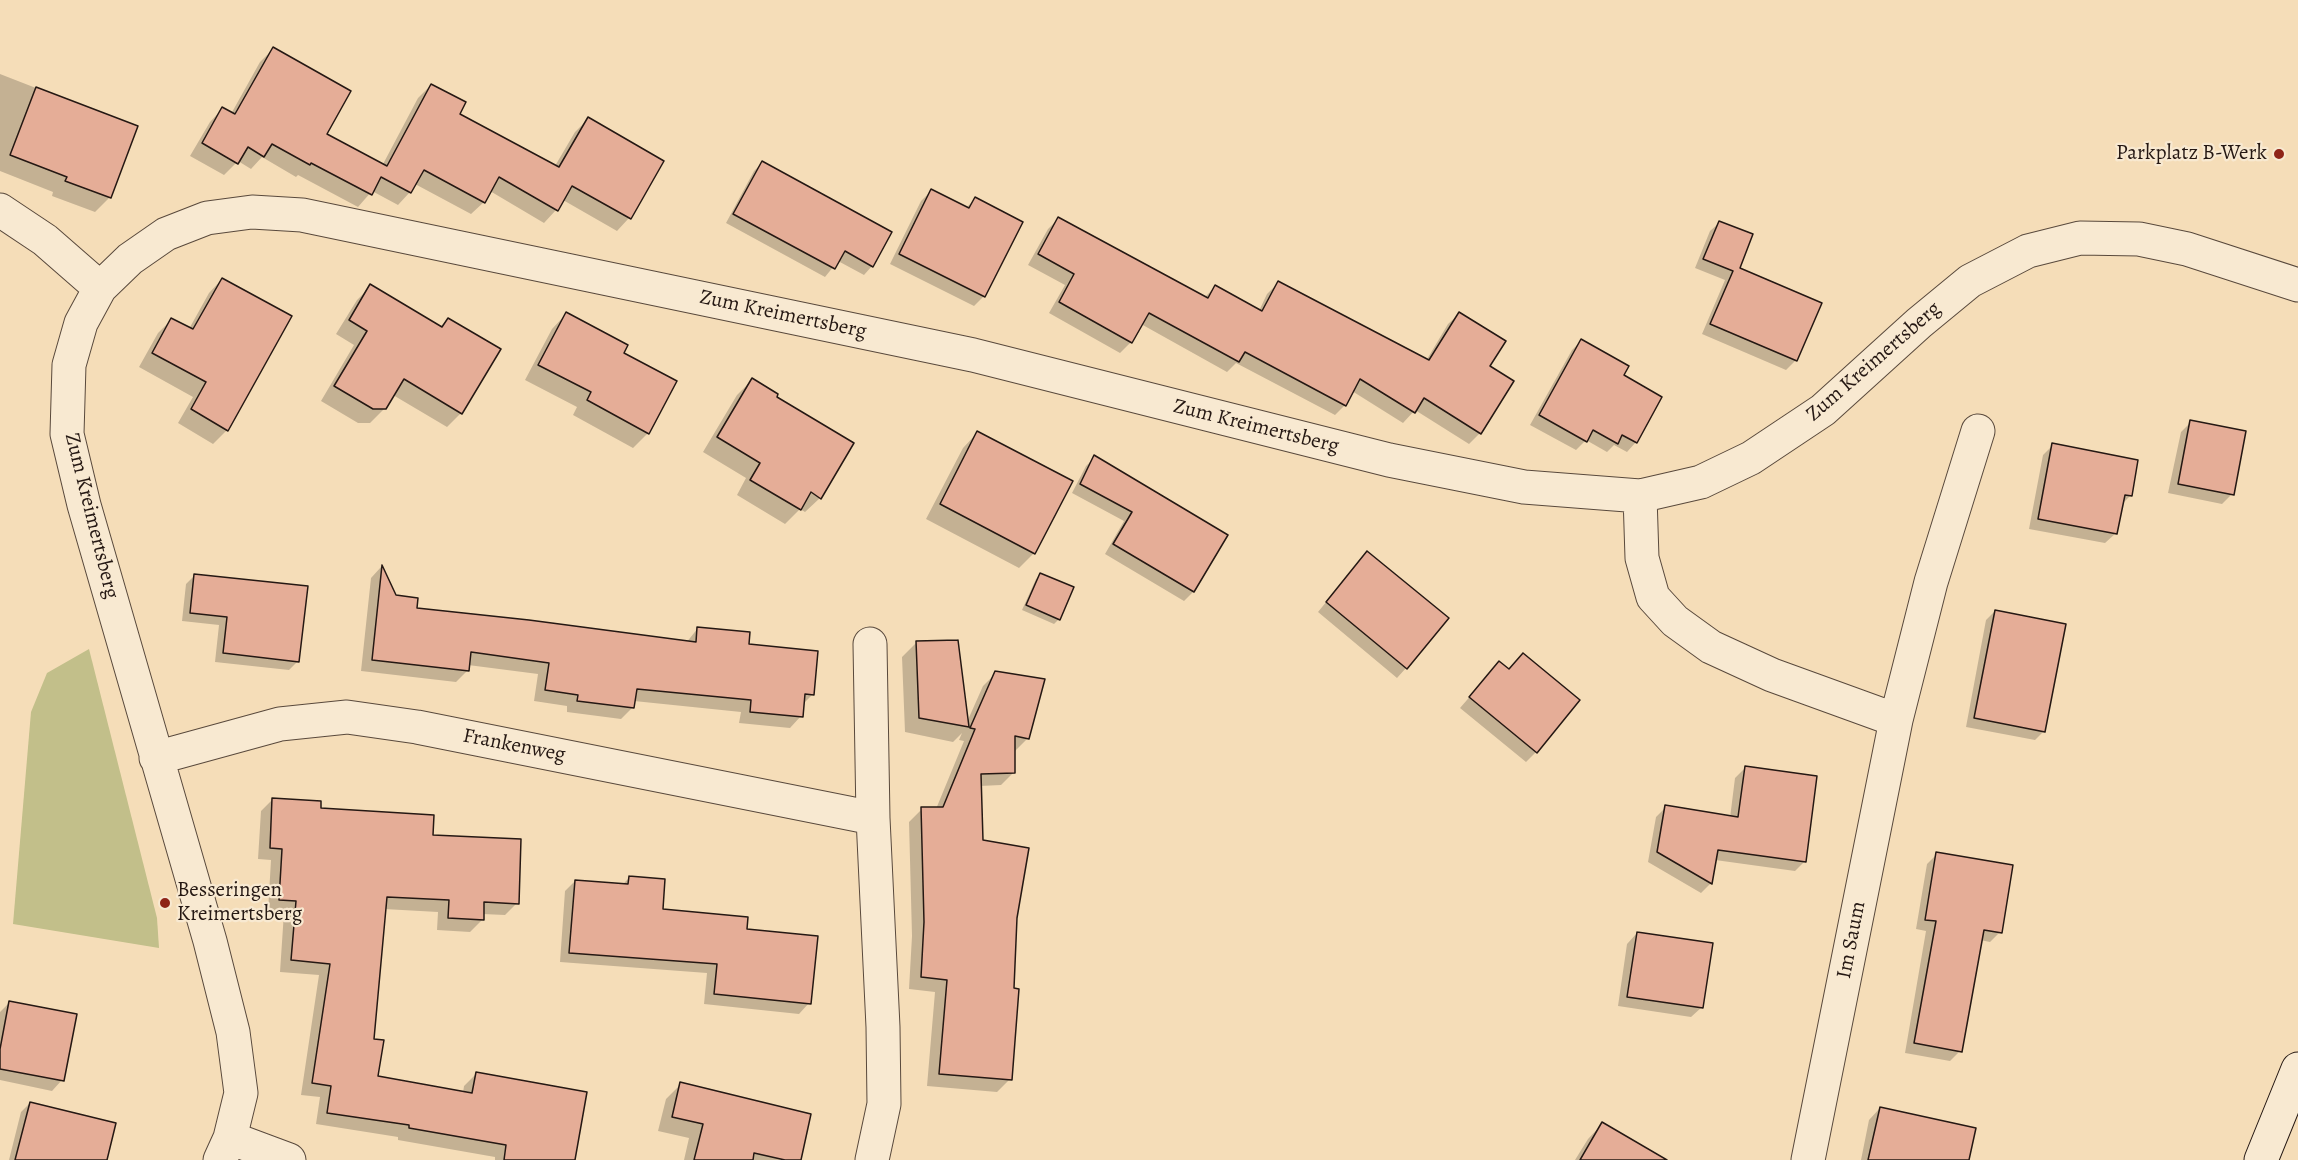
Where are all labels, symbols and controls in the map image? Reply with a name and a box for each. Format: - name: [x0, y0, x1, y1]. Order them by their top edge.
- place label: Parkplatz B-Werk: [2116, 141, 2267, 167]
- marker: Parkplatz B-Werk: [2272, 147, 2286, 161]
- street label: Zum Kreimertsberg: [697, 285, 869, 345]
- street label: Zum Kreimertsberg: [1802, 297, 1946, 427]
- street label: Zum Kreimertsberg: [1170, 394, 1342, 460]
- street label: Zum Kreimertsberg: [58, 430, 124, 602]
- street label: Frankenweg: [460, 724, 568, 768]
- place label: Besseringen Kreimertsberg: [177, 878, 302, 928]
- marker: Besseringen Kreimertsberg: [158, 896, 172, 910]
- street label: Im Saum: [1832, 899, 1872, 981]

